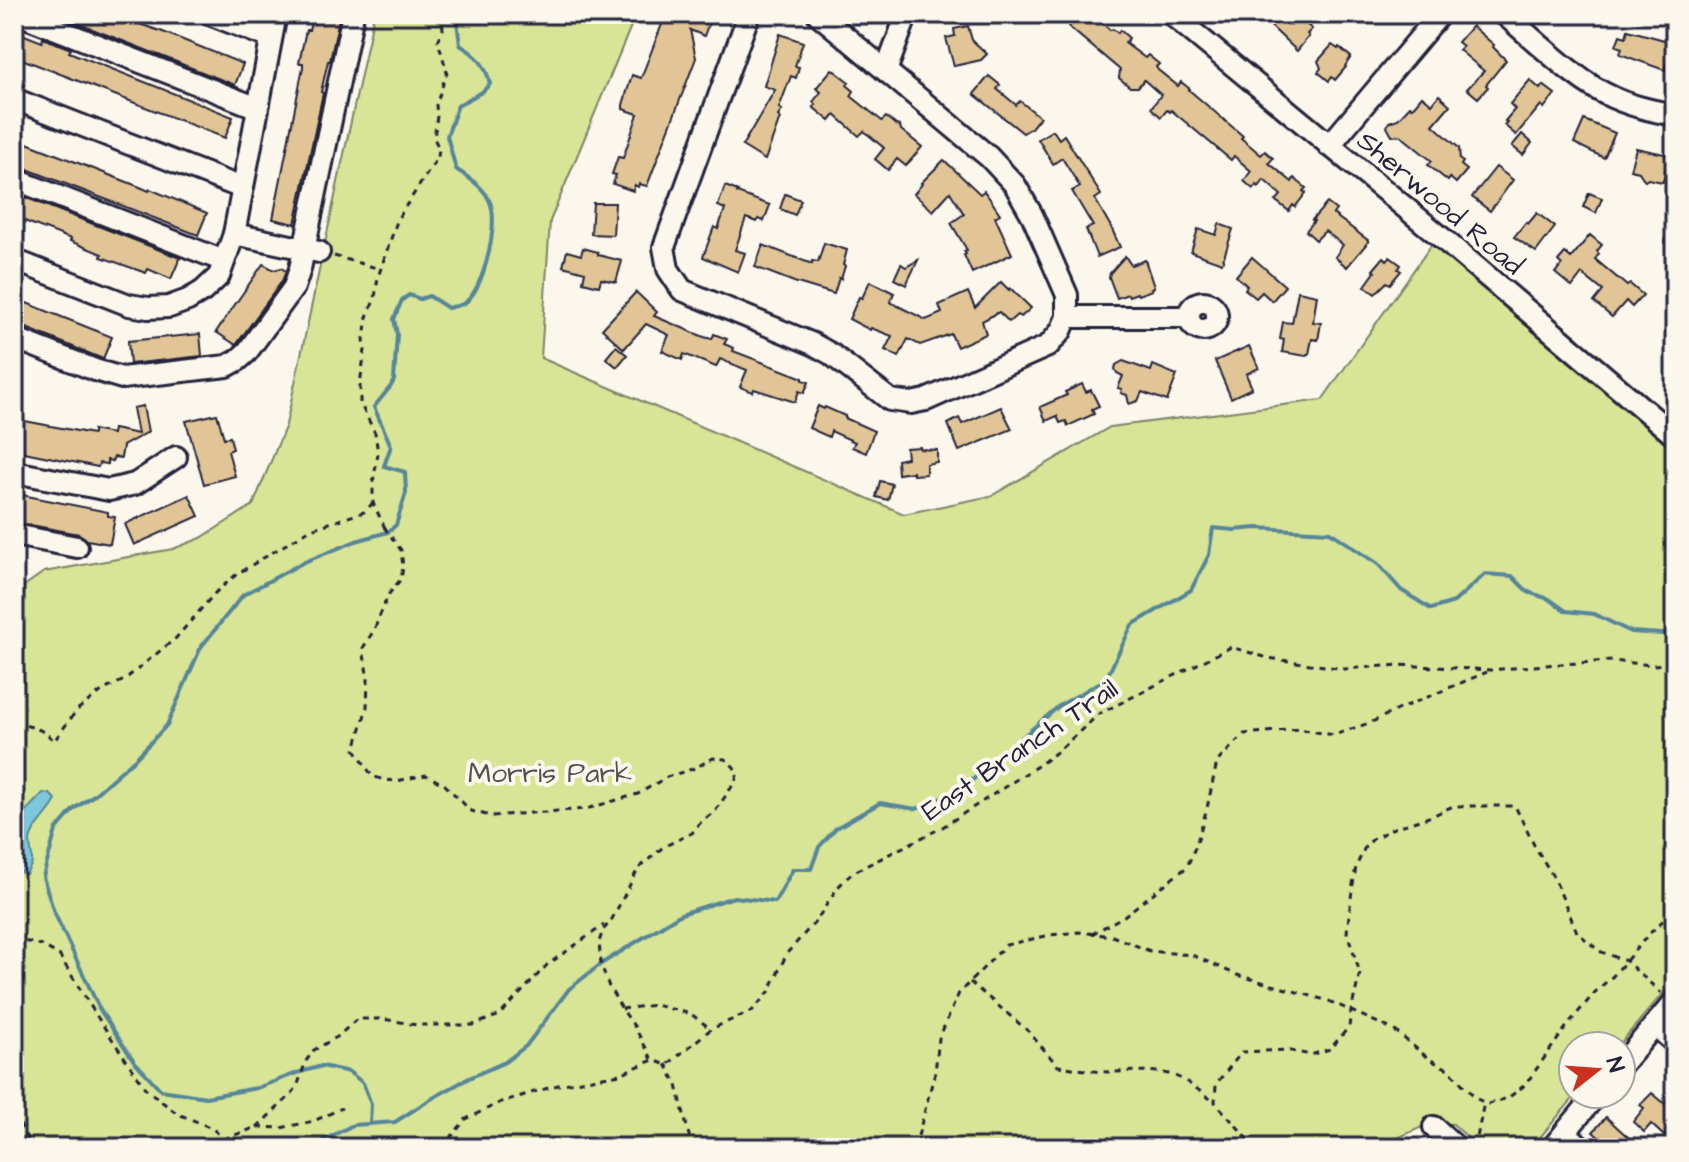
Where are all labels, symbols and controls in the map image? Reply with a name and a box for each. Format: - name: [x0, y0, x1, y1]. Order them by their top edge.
- street label: Sherwood Road: [1348, 122, 1532, 284]
- street label: East Branch Trail: [914, 670, 1126, 831]
- park label: Morris Park: [468, 754, 632, 793]
- north arrow: [1557, 1030, 1637, 1110]
- text: N: [1598, 1053, 1632, 1076]

